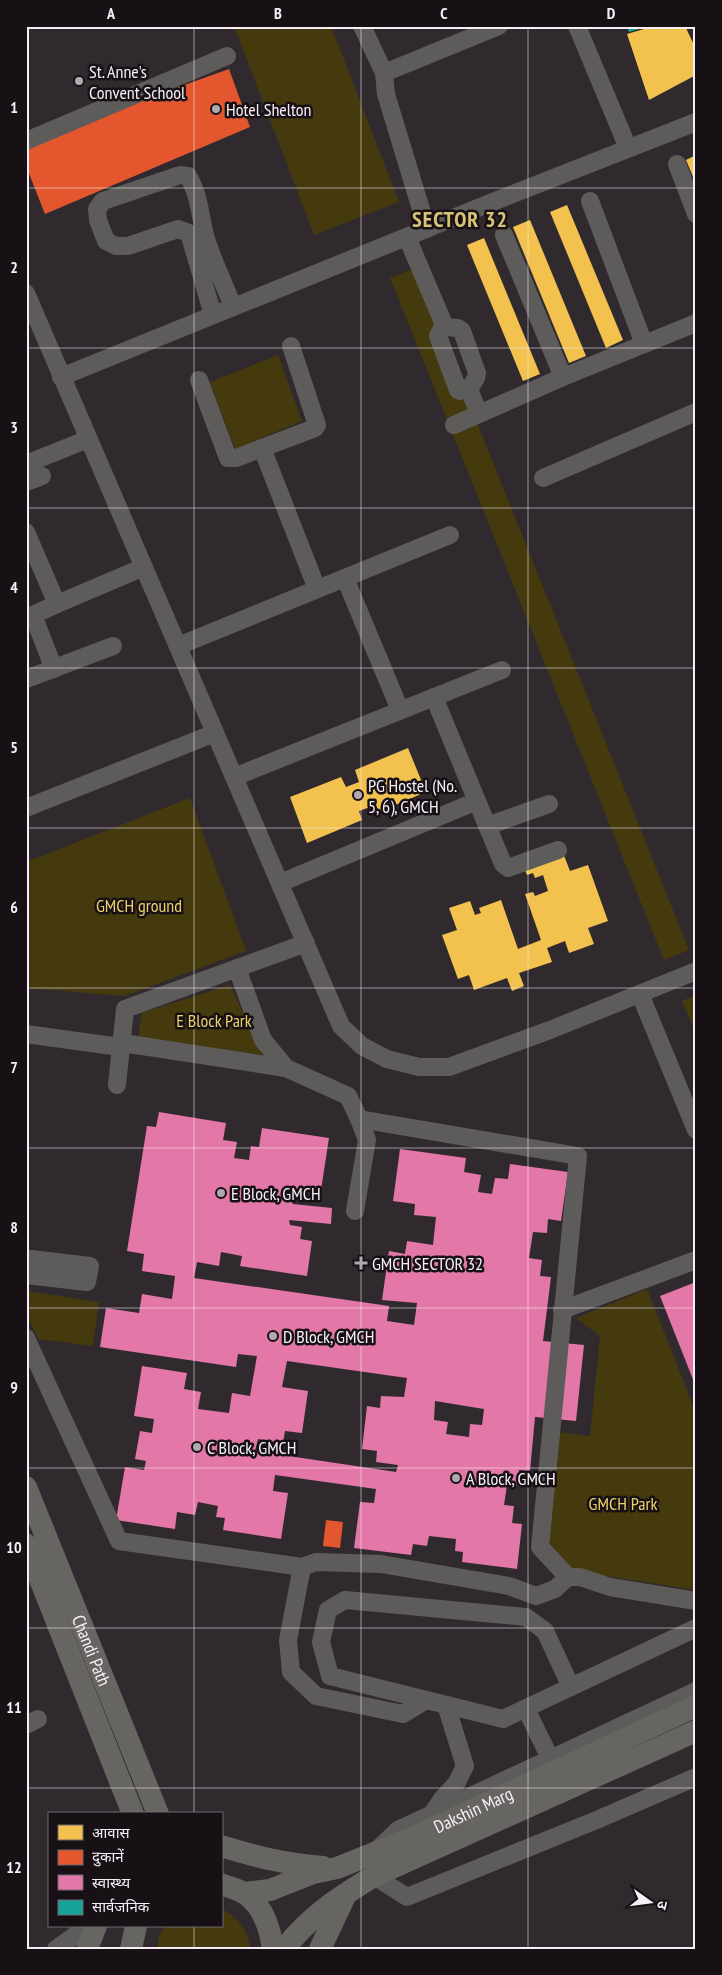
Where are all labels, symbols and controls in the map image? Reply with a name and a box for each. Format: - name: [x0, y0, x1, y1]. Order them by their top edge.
- text: A: [106, 3, 116, 23]
- text: B: [274, 3, 282, 23]
- text: C: [440, 3, 448, 23]
- text: D: [607, 3, 616, 23]
- place label: St. Anne's Convent School: [89, 60, 186, 104]
- marker: St. Anne's Convent School: [73, 75, 85, 87]
- text: 1: [10, 97, 18, 117]
- place label: Hotel Shelton: [226, 98, 311, 121]
- marker: Hotel Shelton: [210, 103, 222, 115]
- district label: SECTOR 32: [412, 205, 508, 233]
- text: 2: [10, 257, 18, 277]
- text: 3: [10, 417, 18, 437]
- text: 4: [10, 577, 18, 597]
- text: 5: [10, 737, 18, 757]
- place label: PG Hostel (No. 5, 6), GMCH: [368, 774, 457, 818]
- marker: PG Hostel (No. 5, 6), GMCH: [352, 789, 364, 801]
- park label: GMCH ground: [96, 894, 182, 917]
- text: 6: [10, 897, 18, 917]
- park label: E Block Park: [176, 1009, 252, 1032]
- text: 7: [10, 1057, 18, 1077]
- place label: E Block, GMCH: [231, 1182, 321, 1205]
- marker: E Block, GMCH: [215, 1187, 227, 1199]
- text: 8: [10, 1217, 18, 1237]
- place label: GMCH SECTOR 32: [372, 1252, 483, 1275]
- marker: GMCH SECTOR 32: [354, 1256, 368, 1270]
- place label: D Block, GMCH: [283, 1325, 374, 1348]
- marker: D Block, GMCH: [267, 1330, 279, 1342]
- text: 9: [10, 1377, 18, 1397]
- place label: C Block, GMCH: [207, 1436, 297, 1459]
- marker: C Block, GMCH: [191, 1441, 203, 1453]
- place label: A Block, GMCH: [466, 1467, 556, 1490]
- marker: A Block, GMCH: [450, 1472, 462, 1484]
- park label: GMCH Park: [589, 1492, 657, 1515]
- text: 10: [6, 1537, 22, 1557]
- street label: Chandi Path: [67, 1611, 116, 1689]
- text: 11: [6, 1697, 22, 1717]
- street label: Dakshin Marg: [430, 1781, 516, 1838]
- legend: [48, 1812, 222, 1928]
- text: आवास: [92, 1823, 131, 1842]
- text: दुकानें: [92, 1847, 124, 1867]
- text: 12: [6, 1857, 22, 1877]
- text: स्वास्थ्य: [92, 1873, 130, 1892]
- north arrow: [624, 1878, 674, 1928]
- text: सार्वजनिक: [92, 1897, 150, 1916]
- text: उ: [653, 1899, 672, 1912]

